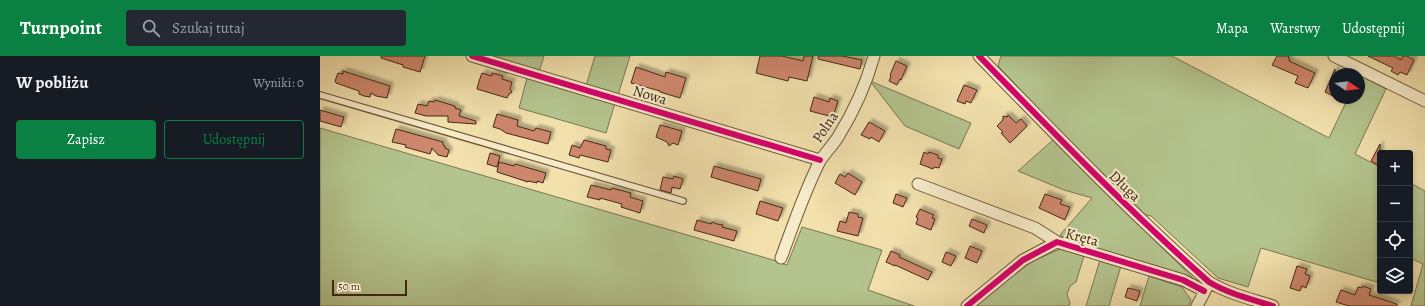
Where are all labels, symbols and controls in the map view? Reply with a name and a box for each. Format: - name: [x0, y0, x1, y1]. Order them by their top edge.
- search box: [126, 10, 406, 46]
- text: Turnpoint: [20, 15, 102, 41]
- icon: search: [140, 17, 162, 39]
- text: Szukaj tutaj: [172, 18, 245, 38]
- text: Mapa: [1216, 19, 1248, 38]
- text: Warstwy: [1270, 19, 1320, 38]
- text: Udostępnij: [1342, 19, 1405, 38]
- north arrow: [1329, 68, 1365, 104]
- text: W pobliżu: [16, 71, 88, 94]
- text: Wyniki: 0: [253, 74, 304, 91]
- street label: Nowa: [630, 80, 670, 110]
- street label: Polna: [807, 107, 843, 147]
- button: Zapisz: [16, 120, 156, 159]
- button: Udostępnij: [164, 120, 304, 159]
- map controls: [1377, 150, 1413, 294]
- button: +: [1377, 150, 1413, 186]
- street label: Długa: [1105, 166, 1145, 206]
- button: −: [1377, 186, 1413, 222]
- button: locate: [1377, 222, 1413, 258]
- street label: Kręta: [1063, 223, 1101, 251]
- button: layers: [1377, 258, 1413, 294]
- scale bar: [332, 278, 407, 297]
- text: 50 m: [338, 279, 360, 294]

